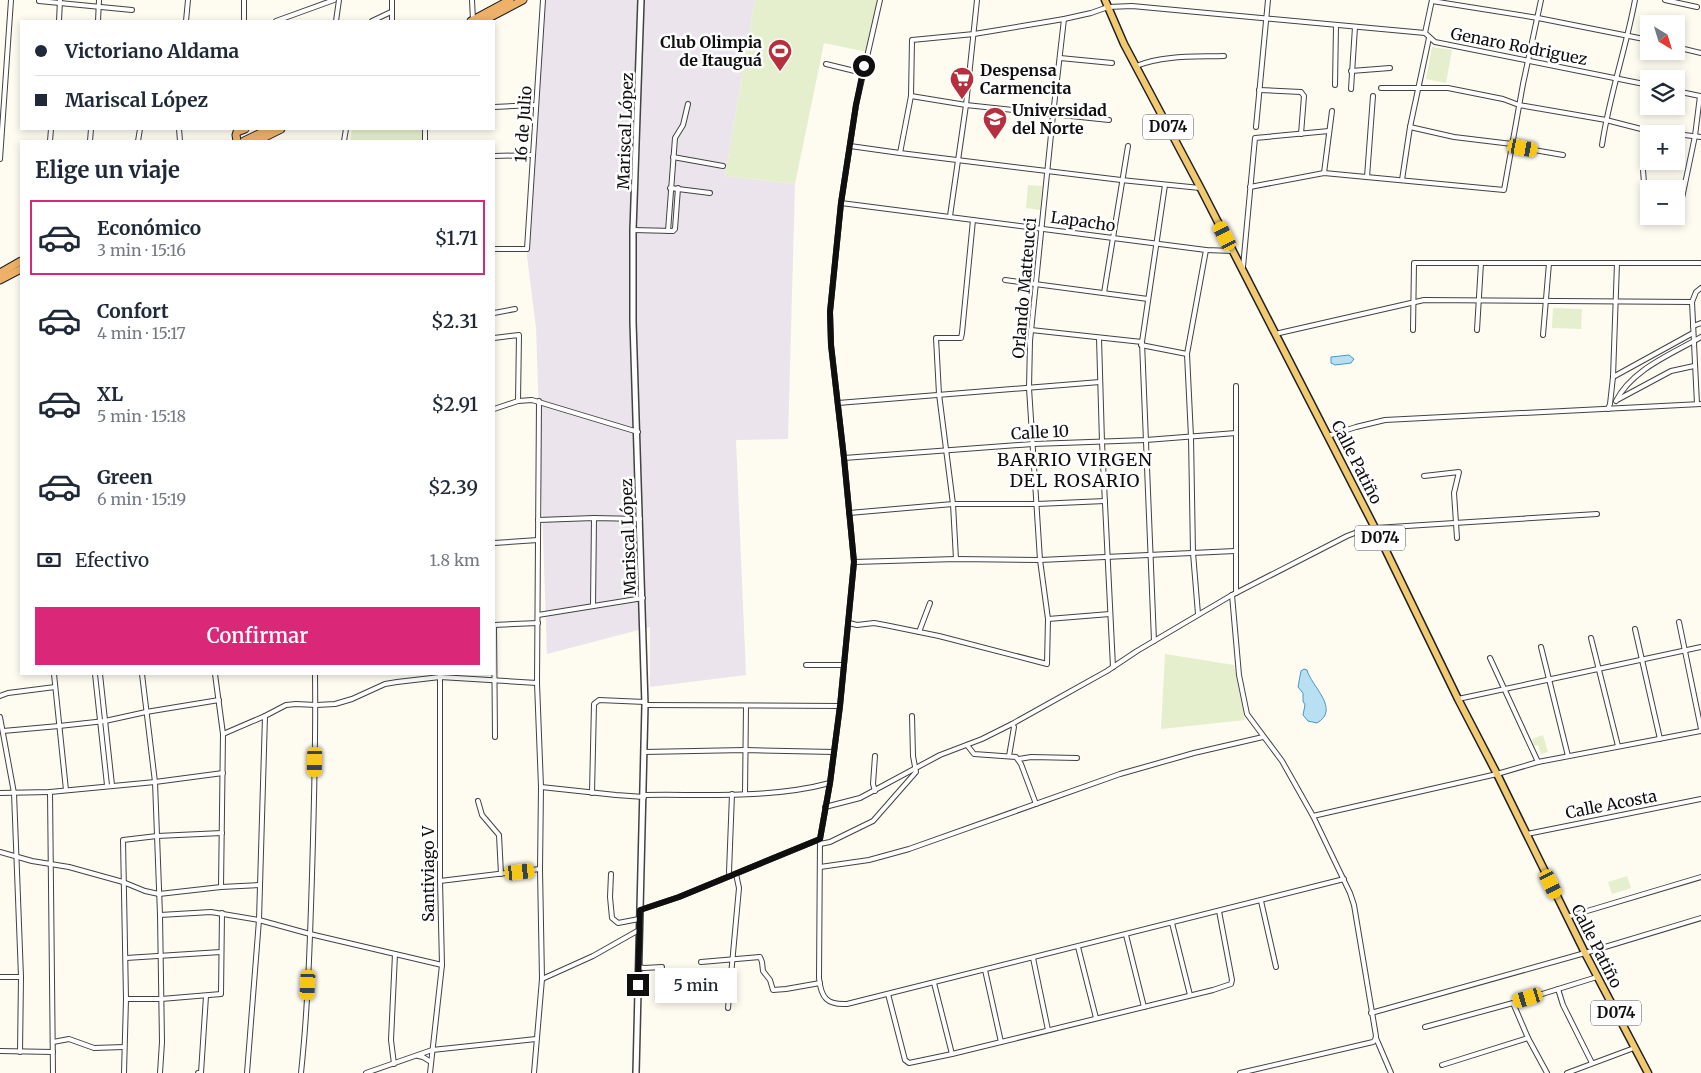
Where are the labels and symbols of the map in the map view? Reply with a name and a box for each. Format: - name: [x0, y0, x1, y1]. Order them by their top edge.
- north arrow: [1640, 15, 1685, 60]
- street label: Genaro Rodriguez: [1449, 23, 1589, 69]
- place label: Club Olimpia de Itauguá: [660, 32, 762, 70]
- sports icon: Club Olimpia de Itauguá: [767, 38, 793, 72]
- route start: [853, 55, 875, 77]
- place label: Despensa Carmencita: [980, 60, 1071, 98]
- supermarket icon: Despensa Carmencita: [949, 66, 975, 100]
- street label: Mariscal López: [613, 72, 637, 190]
- street label: 16 de Julio: [510, 85, 536, 163]
- place label: Universidad del Norte: [1012, 100, 1107, 138]
- school or university icon: Universidad del Norte: [982, 106, 1008, 140]
- road number: D074: [1143, 114, 1193, 140]
- car: [1506, 138, 1539, 158]
- street label: Lapacho: [1049, 207, 1117, 235]
- street label: Orlando Matteucci: [1008, 217, 1040, 359]
- car: [1211, 219, 1238, 253]
- street label: Calle Patiño: [1327, 417, 1387, 507]
- street label: Calle 10: [1010, 420, 1070, 444]
- district label: BARRIO VIRGEN DEL ROSARIO: [997, 448, 1153, 492]
- street label: Mariscal López: [616, 478, 640, 596]
- road number: D074: [1355, 526, 1405, 550]
- car: [307, 747, 322, 777]
- street label: Calle Acosta: [1564, 785, 1659, 823]
- street label: Santiviago V: [418, 826, 438, 922]
- car: [504, 863, 535, 881]
- car: [1537, 867, 1564, 901]
- street label: Calle Patiño: [1567, 901, 1627, 991]
- callout: 5 min: [656, 968, 738, 1002]
- car: [299, 970, 316, 1000]
- route end: [627, 974, 649, 996]
- car: [1511, 986, 1544, 1010]
- road number: D074: [1591, 1000, 1641, 1026]

